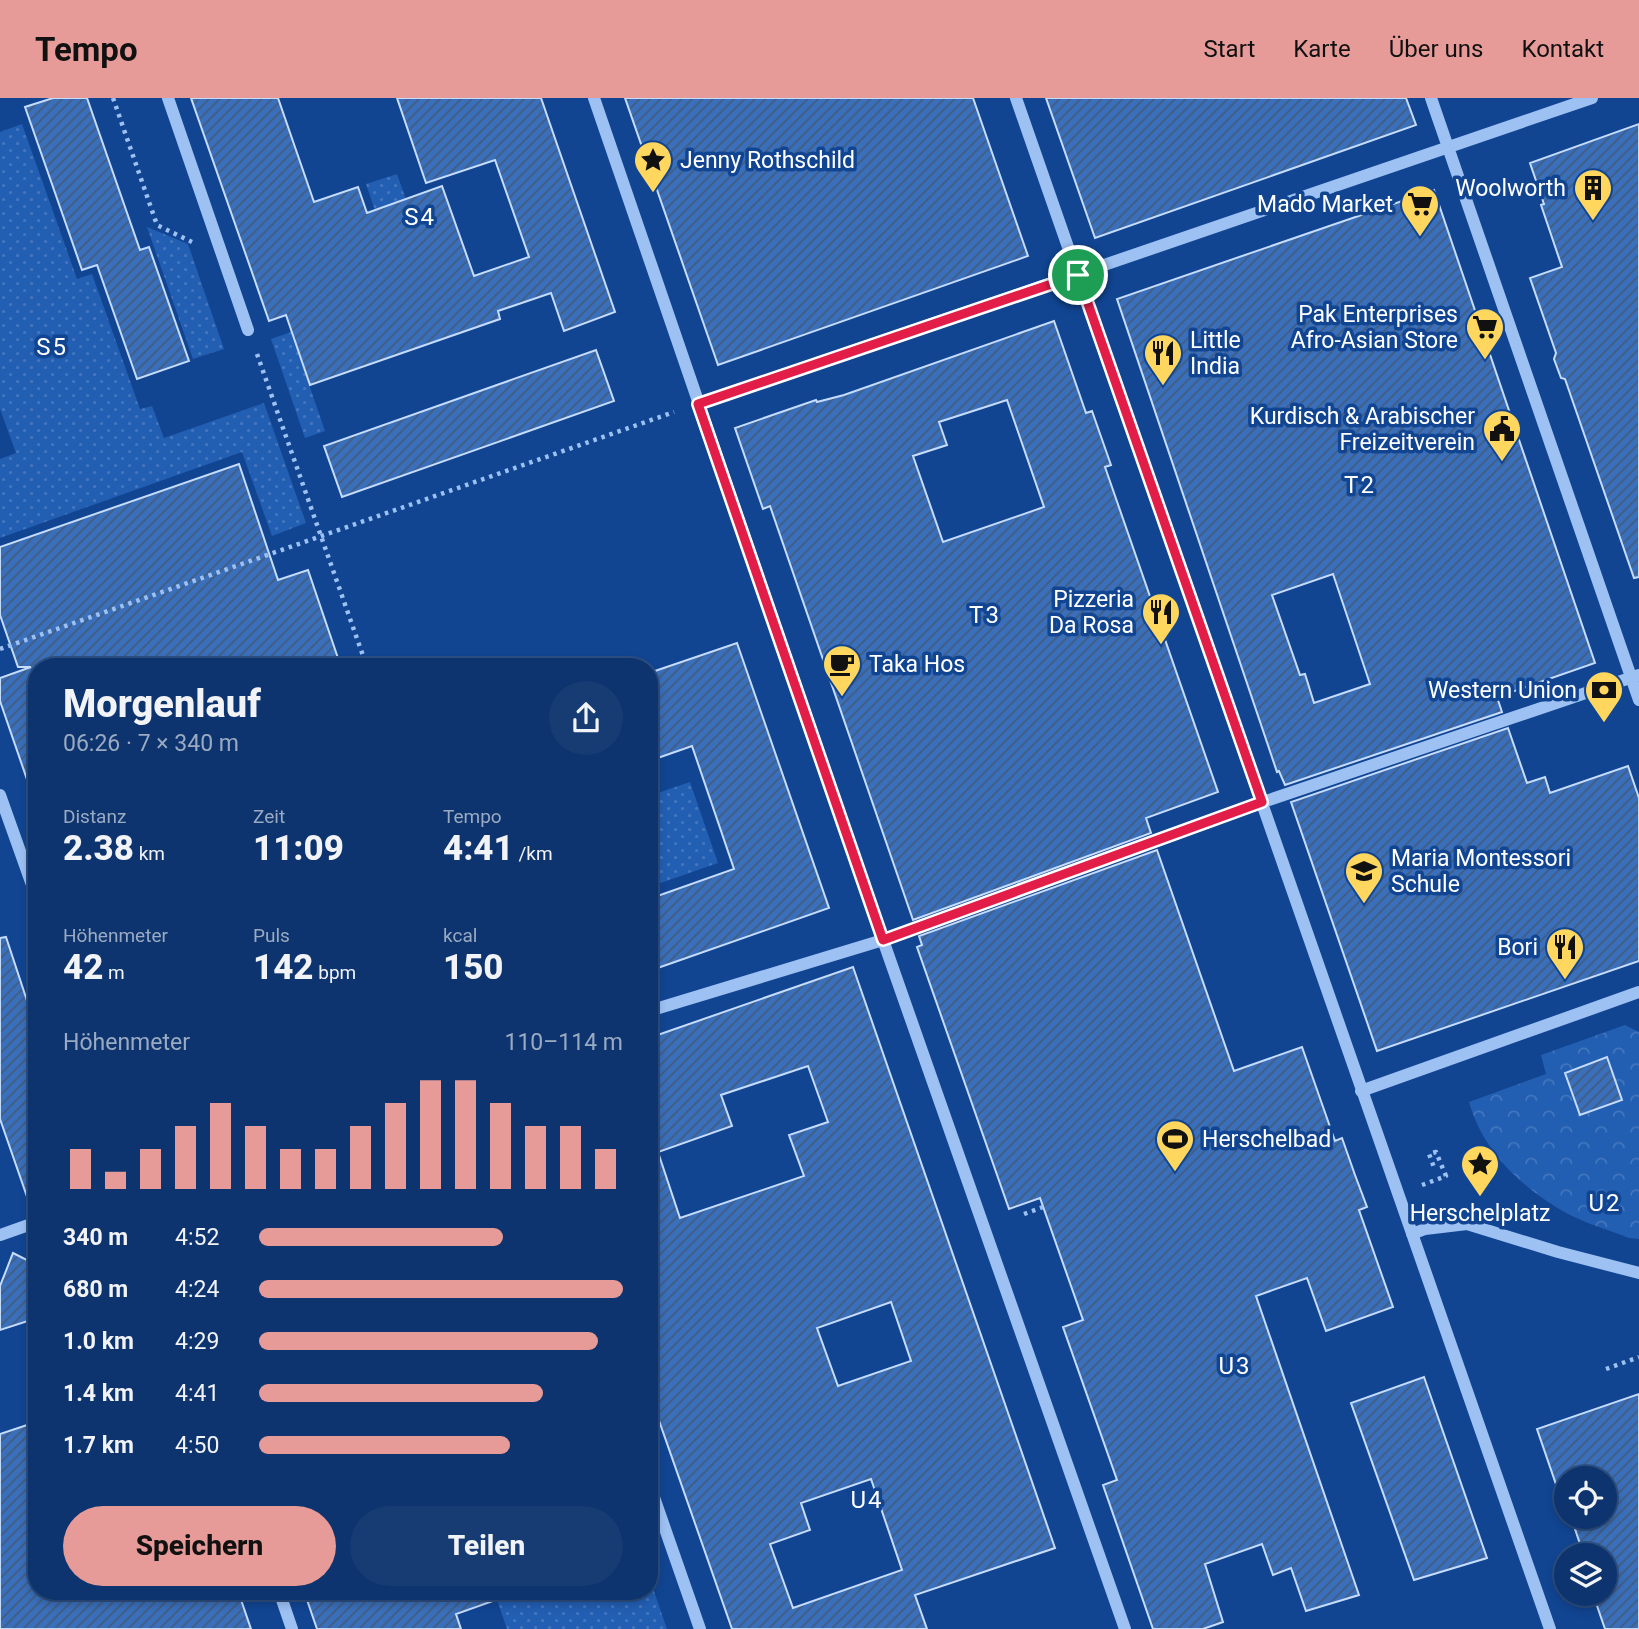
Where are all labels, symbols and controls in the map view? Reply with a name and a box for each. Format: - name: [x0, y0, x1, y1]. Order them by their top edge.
- text: Tempo: [35, 30, 138, 69]
- text: Start: [1204, 35, 1255, 63]
- text: Karte: [1293, 35, 1351, 63]
- text: Über uns: [1389, 35, 1483, 63]
- text: Kontakt: [1521, 35, 1604, 63]
- place icon: Jenny Rothschild: [632, 139, 674, 194]
- place label: Jenny Rothschild: [680, 147, 855, 174]
- building icon: Woolworth: [1572, 167, 1614, 222]
- place label: Woolworth: [1455, 175, 1566, 202]
- supermarket icon: Mado Market: [1399, 183, 1441, 238]
- place label: Mado Market: [1257, 191, 1393, 218]
- district label: S4: [404, 203, 436, 231]
- pin: [1048, 245, 1108, 305]
- icon: arrive: [1059, 256, 1097, 294]
- place label: Pak Enterprises Afro-Asian Store: [1291, 301, 1458, 354]
- supermarket icon: Pak Enterprises Afro-Asian Store: [1464, 306, 1506, 361]
- place label: Little India: [1190, 327, 1241, 380]
- restaurant icon: Little India: [1142, 332, 1184, 387]
- district label: S5: [36, 333, 68, 361]
- place label: Kurdisch & Arabischer Freizeitverein: [1250, 403, 1475, 456]
- public building icon: Kurdisch & Arabischer Freizeitverein: [1481, 408, 1523, 463]
- district label: T2: [1344, 471, 1376, 499]
- place label: Pizzeria Da Rosa: [1049, 586, 1134, 639]
- restaurant icon: Pizzeria Da Rosa: [1140, 591, 1182, 646]
- district label: T3: [969, 601, 1001, 629]
- cafe icon: Taka Hos: [821, 643, 863, 698]
- place label: Taka Hos: [869, 651, 965, 678]
- bank icon: Western Union: [1583, 669, 1625, 724]
- place label: Western Union: [1428, 677, 1577, 704]
- button: share: [549, 681, 623, 755]
- text: Morgenlauf: [63, 682, 261, 726]
- text: 06:26 · 7 × 340 m: [63, 730, 239, 757]
- text: Distanz: [63, 805, 126, 828]
- text: Zeit: [253, 805, 285, 828]
- text: Tempo: [443, 805, 502, 828]
- text: 2.38: [63, 828, 134, 869]
- text: 11:09: [253, 828, 344, 869]
- text: 4:41: [443, 828, 514, 869]
- text: km: [134, 842, 165, 865]
- text: /km: [514, 842, 553, 865]
- place label: Maria Montessori Schule: [1391, 845, 1571, 898]
- school or university icon: Maria Montessori Schule: [1343, 850, 1385, 905]
- text: Höhenmeter: [63, 924, 168, 947]
- text: Puls: [253, 924, 290, 947]
- text: kcal: [443, 924, 477, 947]
- restaurant icon: Bori: [1544, 926, 1586, 981]
- place label: Bori: [1497, 934, 1538, 961]
- text: 42: [63, 947, 103, 988]
- text: 142: [253, 947, 314, 988]
- text: 150: [443, 947, 504, 988]
- text: m: [103, 961, 125, 984]
- text: bpm: [314, 961, 356, 984]
- text: Höhenmeter: [63, 1029, 190, 1056]
- text: 110–114 m: [504, 1029, 623, 1056]
- sports icon: Herschelbad: [1154, 1118, 1196, 1173]
- place label: Herschelbad: [1202, 1126, 1331, 1153]
- place icon: Herschelplatz: [1459, 1143, 1501, 1198]
- district label: U2: [1588, 1189, 1622, 1217]
- place label: Herschelplatz: [1410, 1200, 1550, 1227]
- text: 340 m: [63, 1224, 128, 1251]
- text: 4:52: [175, 1224, 219, 1251]
- text: 680 m: [63, 1276, 128, 1303]
- text: 4:24: [175, 1276, 219, 1303]
- text: 1.0 km: [63, 1328, 134, 1355]
- text: 4:29: [175, 1328, 219, 1355]
- district label: U3: [1218, 1352, 1252, 1380]
- text: 1.4 km: [63, 1380, 134, 1407]
- text: 4:41: [175, 1380, 219, 1407]
- text: 1.7 km: [63, 1432, 134, 1459]
- text: 4:50: [175, 1432, 219, 1459]
- map controls: [1554, 1466, 1617, 1606]
- button: locate: [1554, 1466, 1617, 1529]
- district label: U4: [850, 1486, 884, 1514]
- button: Speichern: [63, 1506, 336, 1586]
- button: Teilen: [350, 1506, 623, 1586]
- button: layers: [1554, 1543, 1617, 1606]

